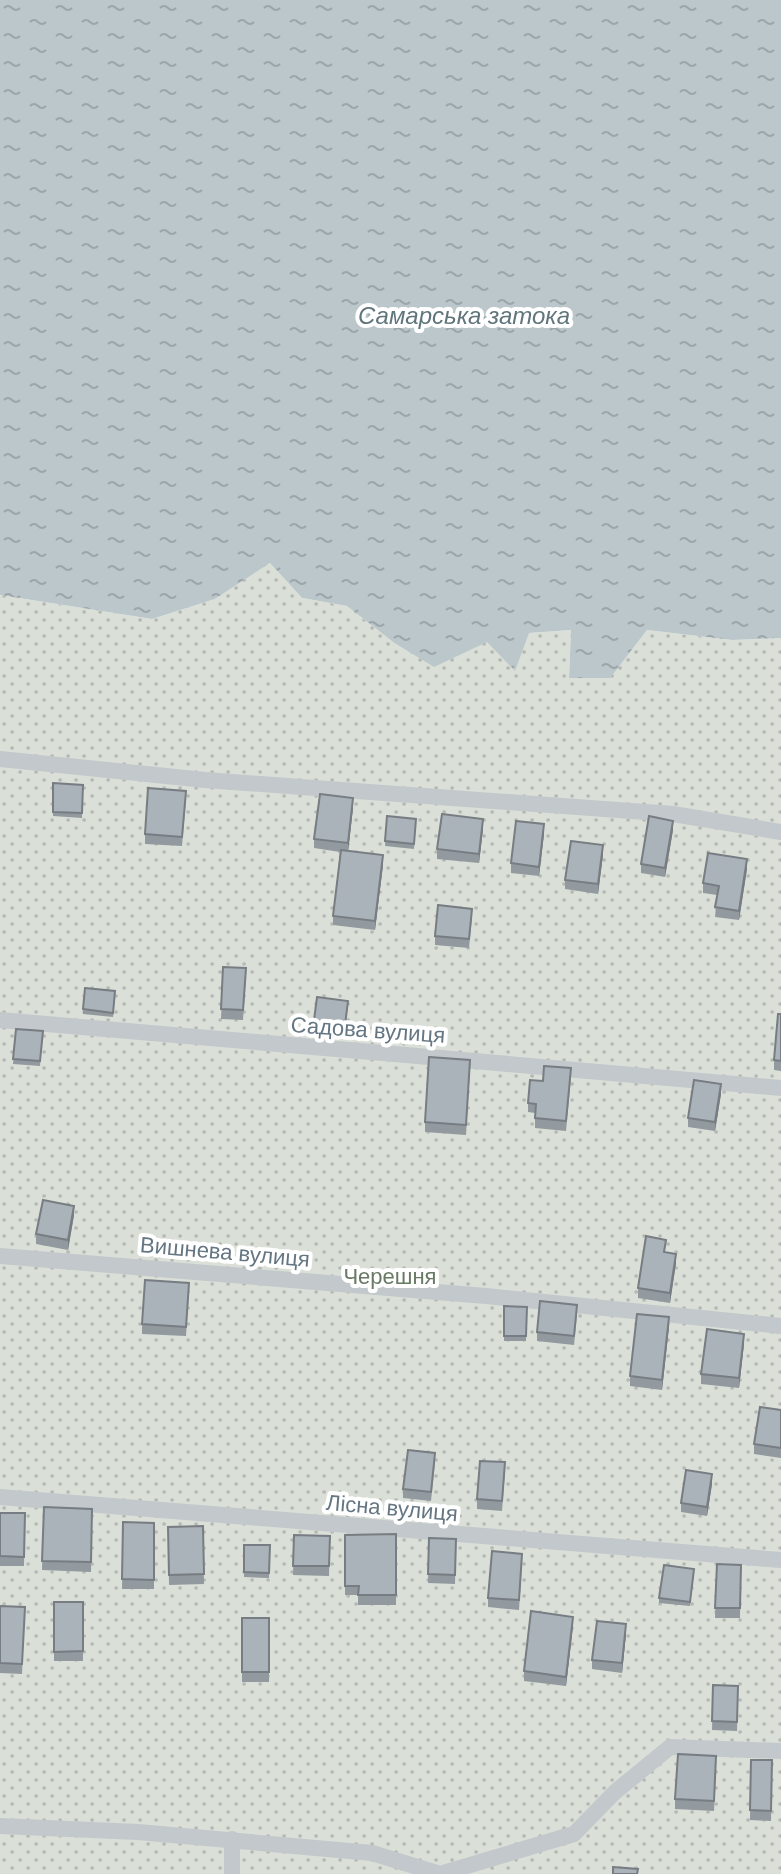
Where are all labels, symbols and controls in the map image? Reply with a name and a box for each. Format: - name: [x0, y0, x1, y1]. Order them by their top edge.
- water label: Самарська затока: [358, 302, 570, 329]
- street label: Садова вулиця: [290, 1012, 446, 1048]
- street label: Вишнева вулиця: [139, 1232, 311, 1272]
- park label: Черешня: [343, 1264, 437, 1289]
- street label: Лісна вулиця: [325, 1490, 459, 1526]

